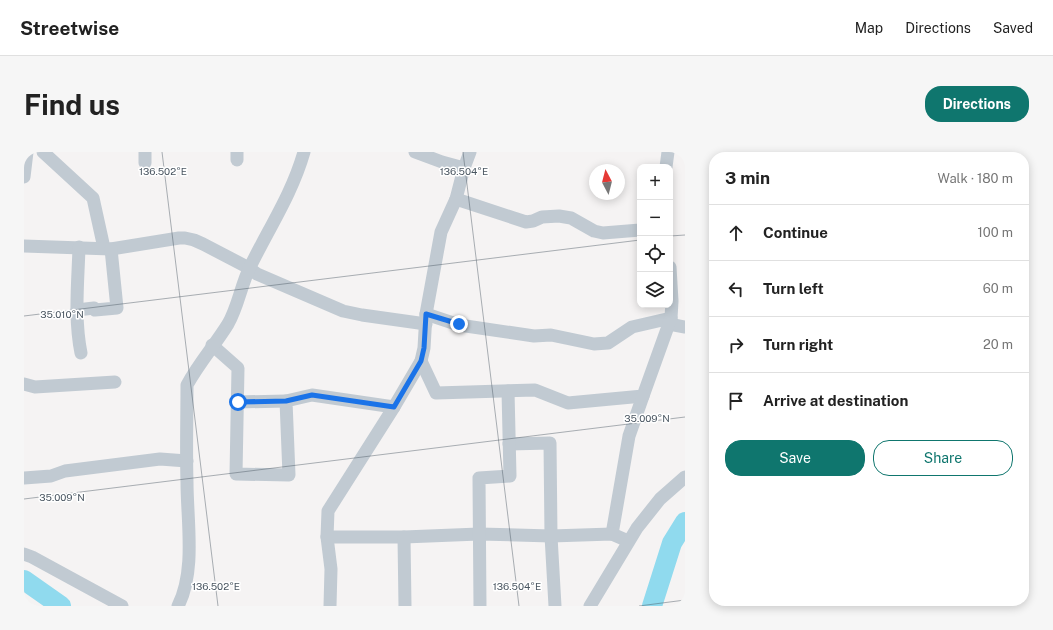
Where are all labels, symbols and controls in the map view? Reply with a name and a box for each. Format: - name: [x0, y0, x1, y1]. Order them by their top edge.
- text: Streetwise: [20, 17, 119, 39]
- text: Map: [855, 20, 883, 36]
- text: Directions: [905, 20, 971, 36]
- text: Saved: [993, 20, 1033, 36]
- button: Directions: [925, 86, 1029, 122]
- text: Find us: [24, 88, 120, 121]
- north arrow: [589, 164, 625, 200]
- map controls: [637, 164, 673, 308]
- button: +: [637, 164, 673, 200]
- text: 136.502°E: [139, 165, 187, 177]
- text: 136.504°E: [440, 165, 488, 177]
- text: 3 min: [725, 168, 770, 188]
- text: Walk · 180 m: [938, 171, 1013, 186]
- button: −: [637, 200, 673, 236]
- icon: ahead: [725, 222, 747, 244]
- text: Continue: [763, 224, 828, 241]
- text: 100 m: [977, 225, 1013, 240]
- button: locate: [637, 236, 673, 272]
- button: layers: [637, 272, 673, 308]
- icon: left: [725, 278, 747, 300]
- text: Turn left: [763, 280, 824, 297]
- text: 60 m: [983, 281, 1013, 296]
- text: 35.010°N: [40, 308, 84, 320]
- route end: [450, 315, 468, 333]
- icon: right: [725, 334, 747, 356]
- text: Turn right: [763, 336, 833, 353]
- text: 20 m: [983, 337, 1013, 352]
- icon: arrive: [725, 390, 747, 412]
- text: Arrive at destination: [763, 392, 908, 409]
- route start: [229, 393, 247, 411]
- text: 35.009°N: [624, 412, 670, 424]
- button: Save: [725, 440, 865, 476]
- button: Share: [873, 440, 1013, 476]
- text: 35.009°N: [39, 491, 85, 503]
- text: 136.502°E: [192, 580, 240, 592]
- text: 136.504°E: [493, 580, 541, 592]

